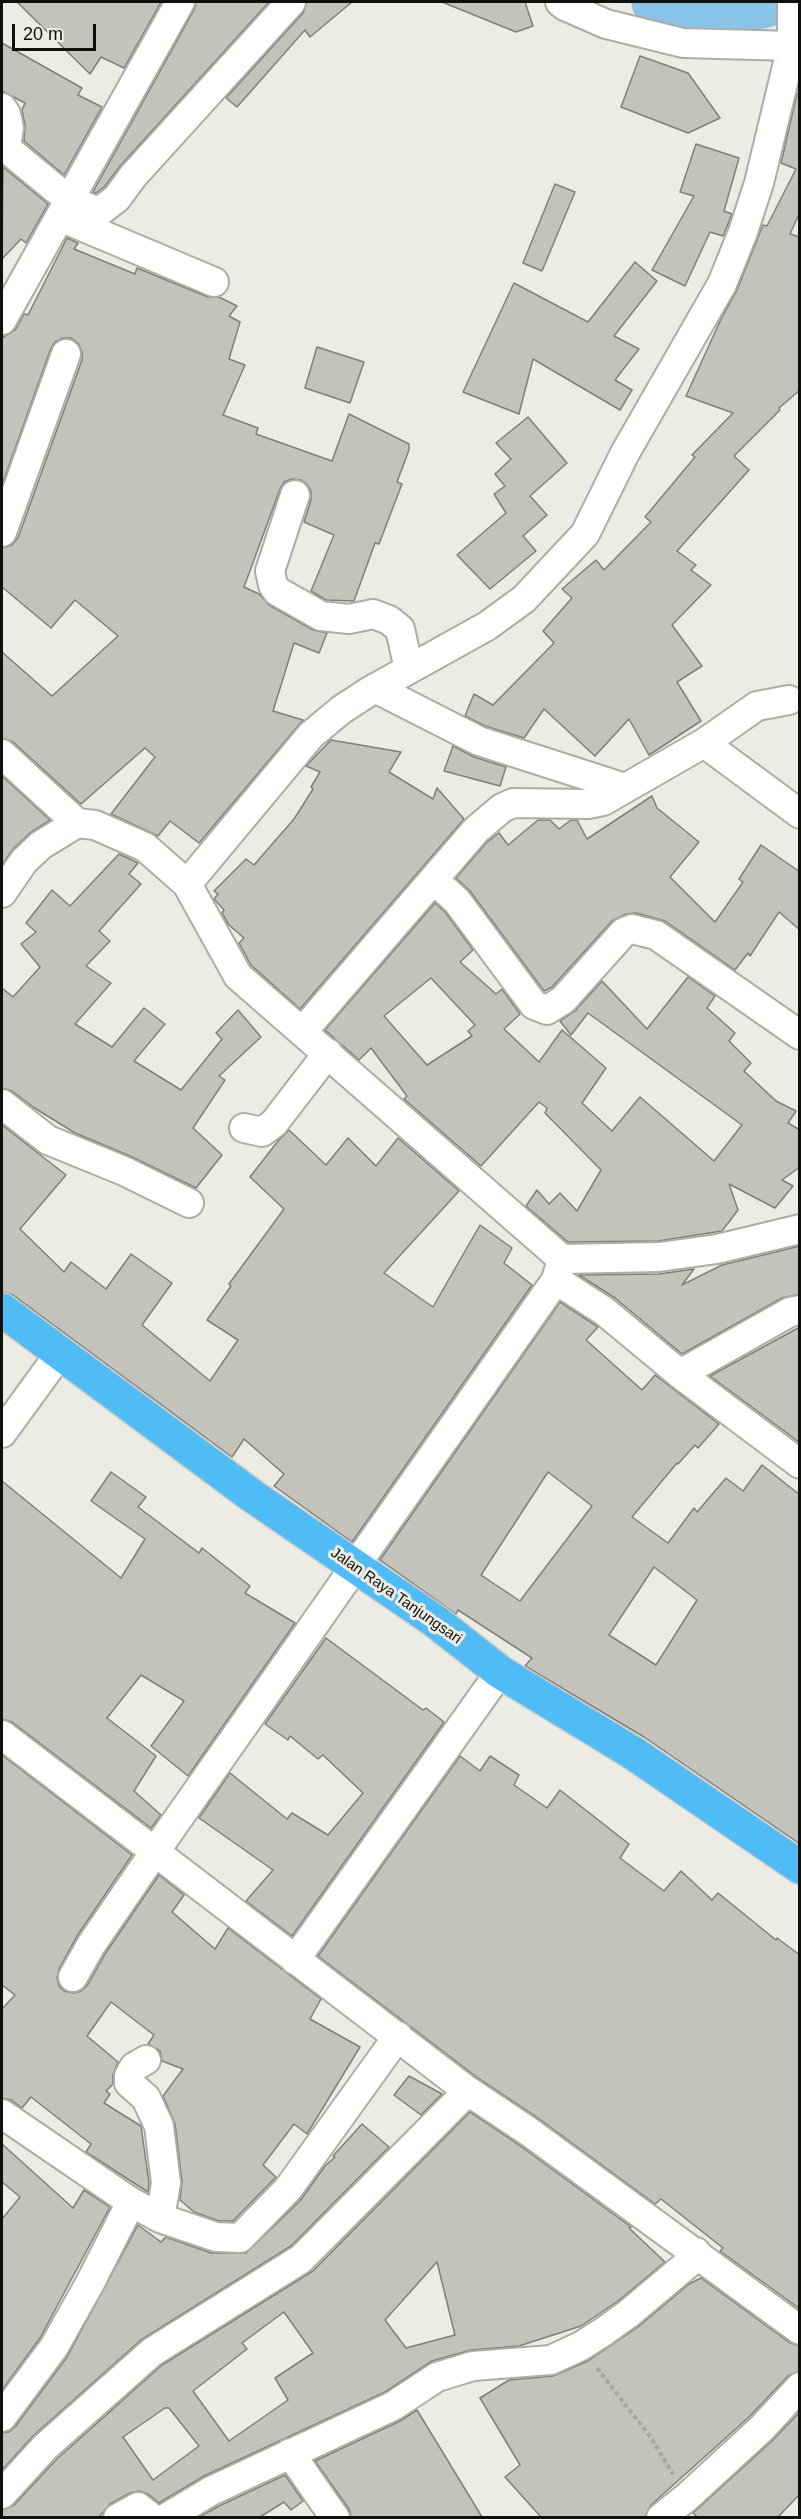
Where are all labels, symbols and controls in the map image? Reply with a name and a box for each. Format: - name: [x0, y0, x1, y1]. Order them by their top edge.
- scale bar: [15, 12, 99, 50]
- text: 20 m: [23, 24, 63, 44]
- street label: Jalan Raya Tanjungsari: [327, 1544, 465, 1648]

